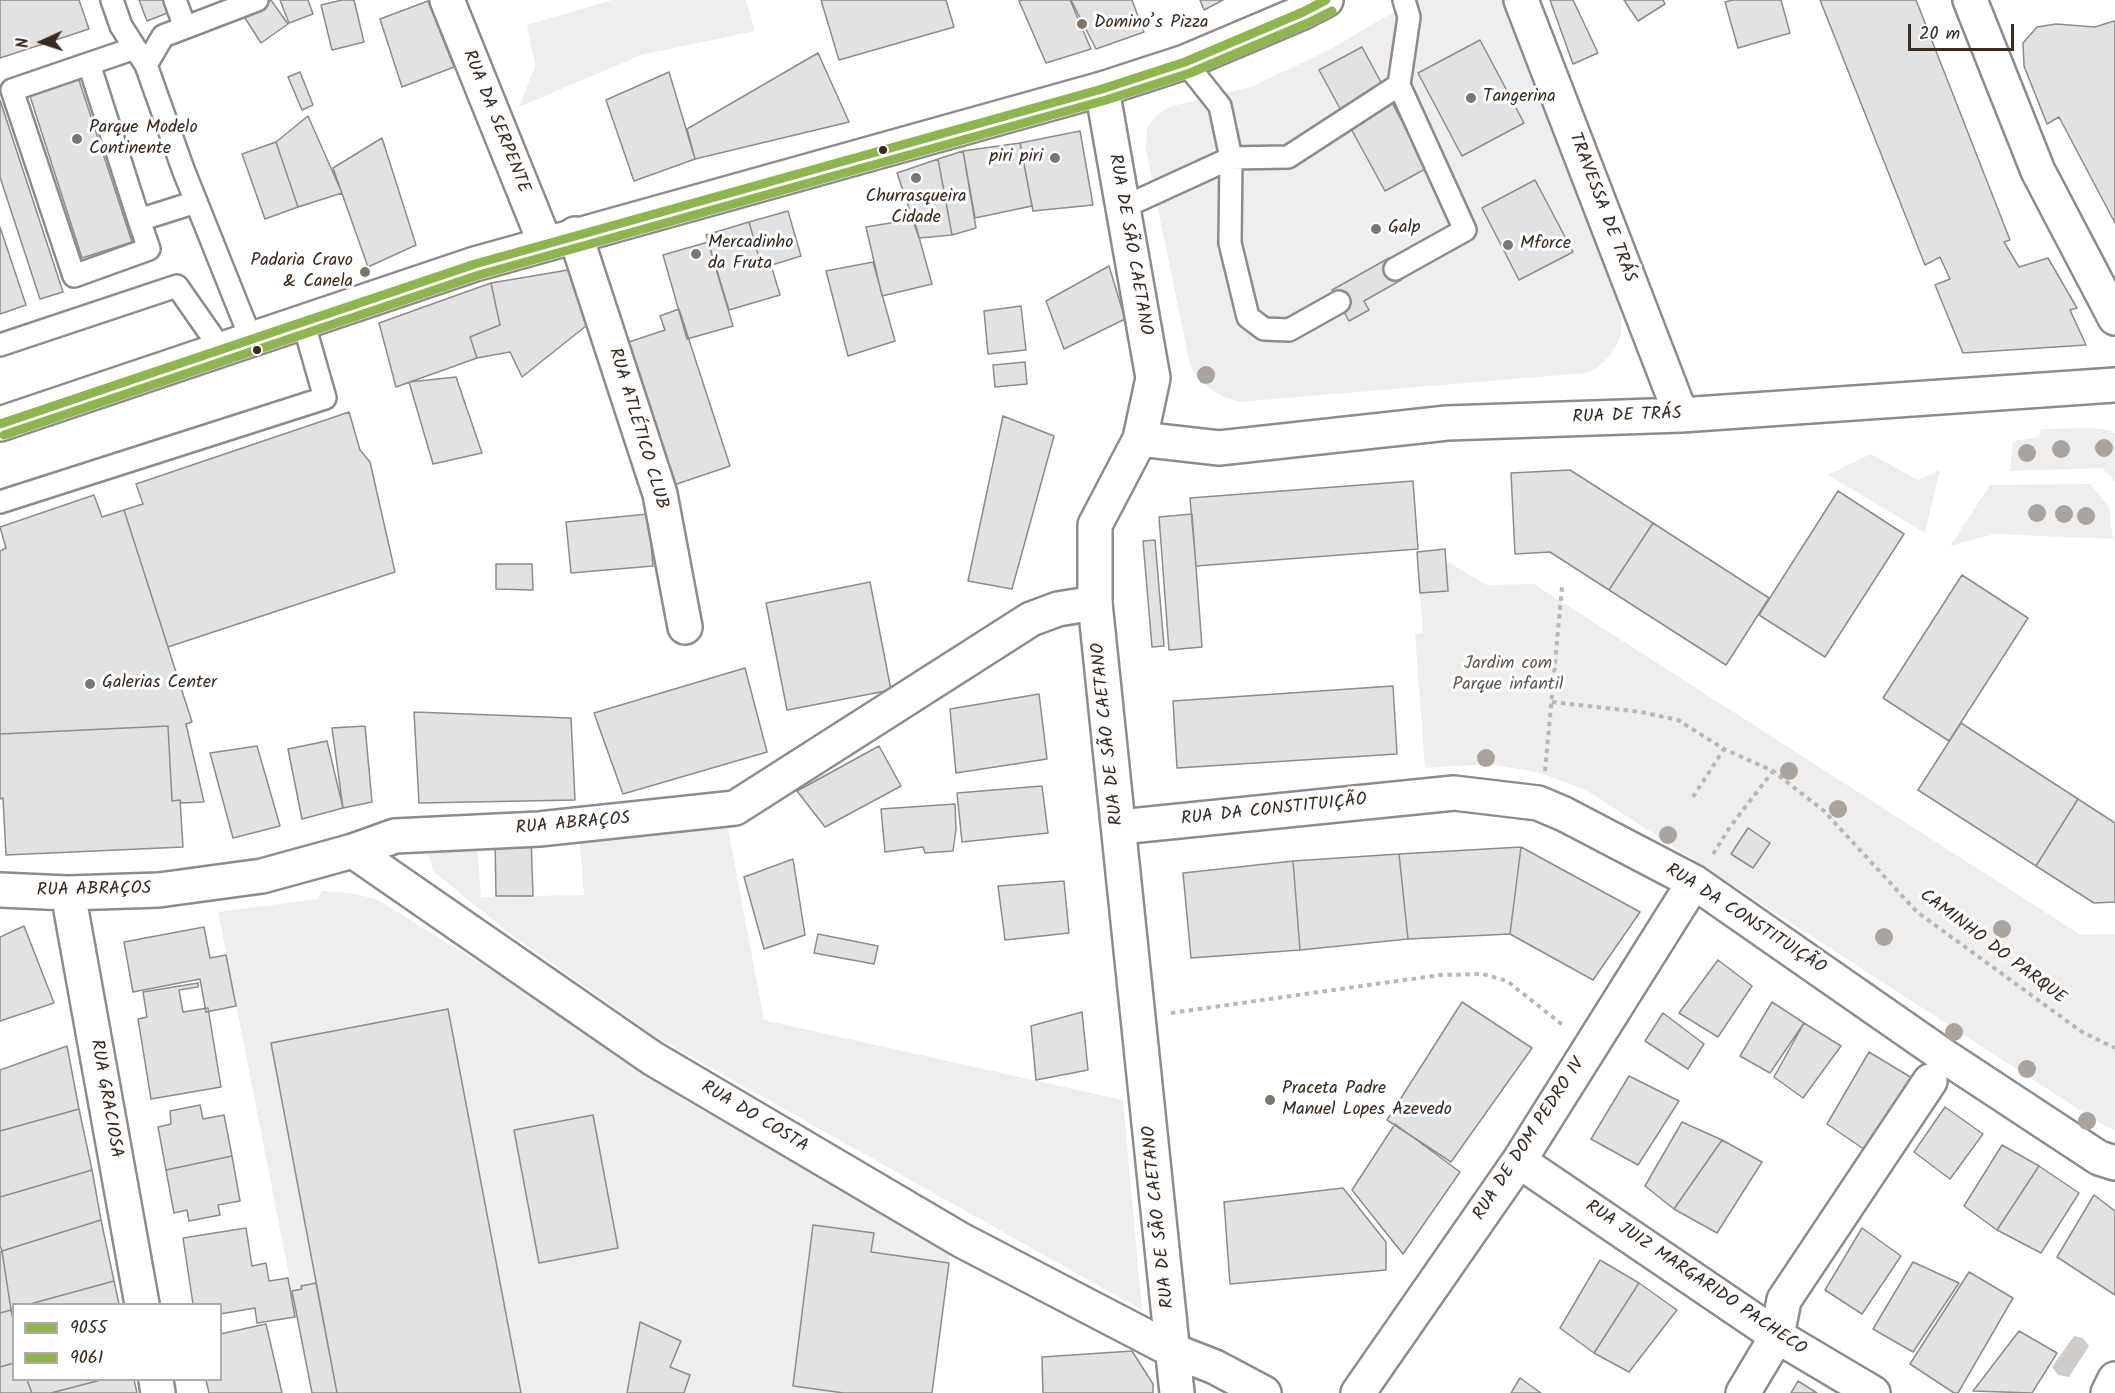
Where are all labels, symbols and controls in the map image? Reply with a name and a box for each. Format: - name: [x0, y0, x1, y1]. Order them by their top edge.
- north arrow: [12, 12, 72, 72]
- scale bar: [1911, 12, 2018, 50]
- place label: Domino’s Pizza: [1094, 13, 1208, 35]
- marker: Domino’s Pizza: [1075, 17, 1089, 31]
- text: 20 m: [1919, 20, 1960, 49]
- text: N: [11, 37, 36, 49]
- street label: RUA DA SERPENTE: [456, 47, 534, 197]
- place label: Tangerina: [1483, 87, 1556, 109]
- marker: Tangerina: [1464, 91, 1478, 105]
- place label: Parque Modelo Continente: [89, 118, 198, 160]
- street label: TRAVESSA DE TRÁS: [1563, 130, 1639, 286]
- marker: Parque Modelo Continente: [70, 132, 84, 146]
- unlabelled marker: [877, 144, 889, 156]
- place label: piri piri: [990, 147, 1043, 169]
- marker: piri piri: [1048, 151, 1062, 165]
- street label: RUA DE SÃO CAETANO: [1102, 153, 1156, 337]
- marker: Churrasqueira Cidade: [909, 171, 923, 185]
- place label: Churrasqueira Cidade: [865, 187, 967, 230]
- place label: Galp: [1388, 218, 1420, 240]
- marker: Galp: [1369, 222, 1383, 236]
- place label: Mercadinho da Fruta: [708, 233, 793, 276]
- place label: Mforce: [1520, 234, 1571, 256]
- marker: Mforce: [1501, 238, 1515, 252]
- marker: Mercadinho da Fruta: [689, 247, 703, 261]
- place label: Padaria Cravo & Canela: [251, 251, 353, 294]
- marker: Padaria Cravo & Canela: [358, 265, 372, 279]
- unlabelled marker: [251, 344, 263, 356]
- street label: RUA ATLÉTICO CLUB: [602, 346, 672, 512]
- street label: RUA DE TRÁS: [1572, 404, 1682, 430]
- street label: RUA DE SÃO CAETANO: [1089, 642, 1129, 826]
- park label: Jardim com Parque infantil: [1452, 654, 1564, 696]
- place label: Galerias Center: [102, 673, 217, 695]
- marker: Galerias Center: [83, 677, 97, 691]
- street label: RUA DA CONSTITUIÇÃO: [1180, 790, 1368, 832]
- street label: RUA ABRAÇOS: [515, 809, 631, 841]
- street label: RUA DA CONSTITUIÇÃO: [1661, 860, 1829, 980]
- street label: RUA ABRAÇOS: [36, 879, 152, 903]
- street label: CAMINHO DO PARQUE: [1914, 886, 2070, 1010]
- street label: RUA GRACIOSA: [84, 1038, 126, 1160]
- street label: RUA DE DOM PEDRO IV: [1470, 1055, 1590, 1225]
- street label: RUA DO COSTA: [696, 1078, 812, 1158]
- place label: Praceta Padre Manuel Lopes Azevedo: [1282, 1079, 1452, 1122]
- marker: Praceta Padre Manuel Lopes Azevedo: [1263, 1093, 1277, 1107]
- street label: RUA DE SÃO CAETANO: [1140, 1125, 1180, 1309]
- street label: RUA JUIZ MARGARIDO PACHECO: [1580, 1197, 1810, 1361]
- legend: [12, 1303, 222, 1381]
- text: 9055: [70, 1314, 107, 1343]
- text: 9061: [70, 1344, 103, 1373]

